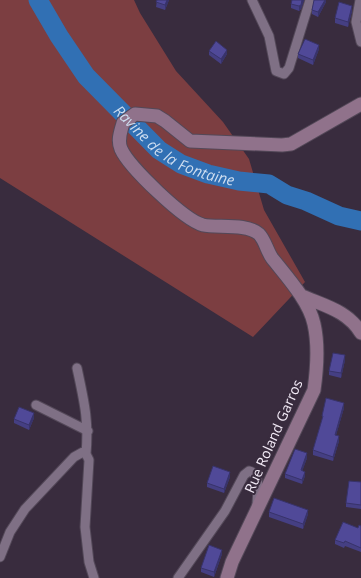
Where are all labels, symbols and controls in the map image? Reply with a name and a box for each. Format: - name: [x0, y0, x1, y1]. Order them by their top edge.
- water label: Ravine de la Fontaine: [110, 100, 237, 190]
- street label: Rue Roland Garros: [239, 376, 307, 496]

